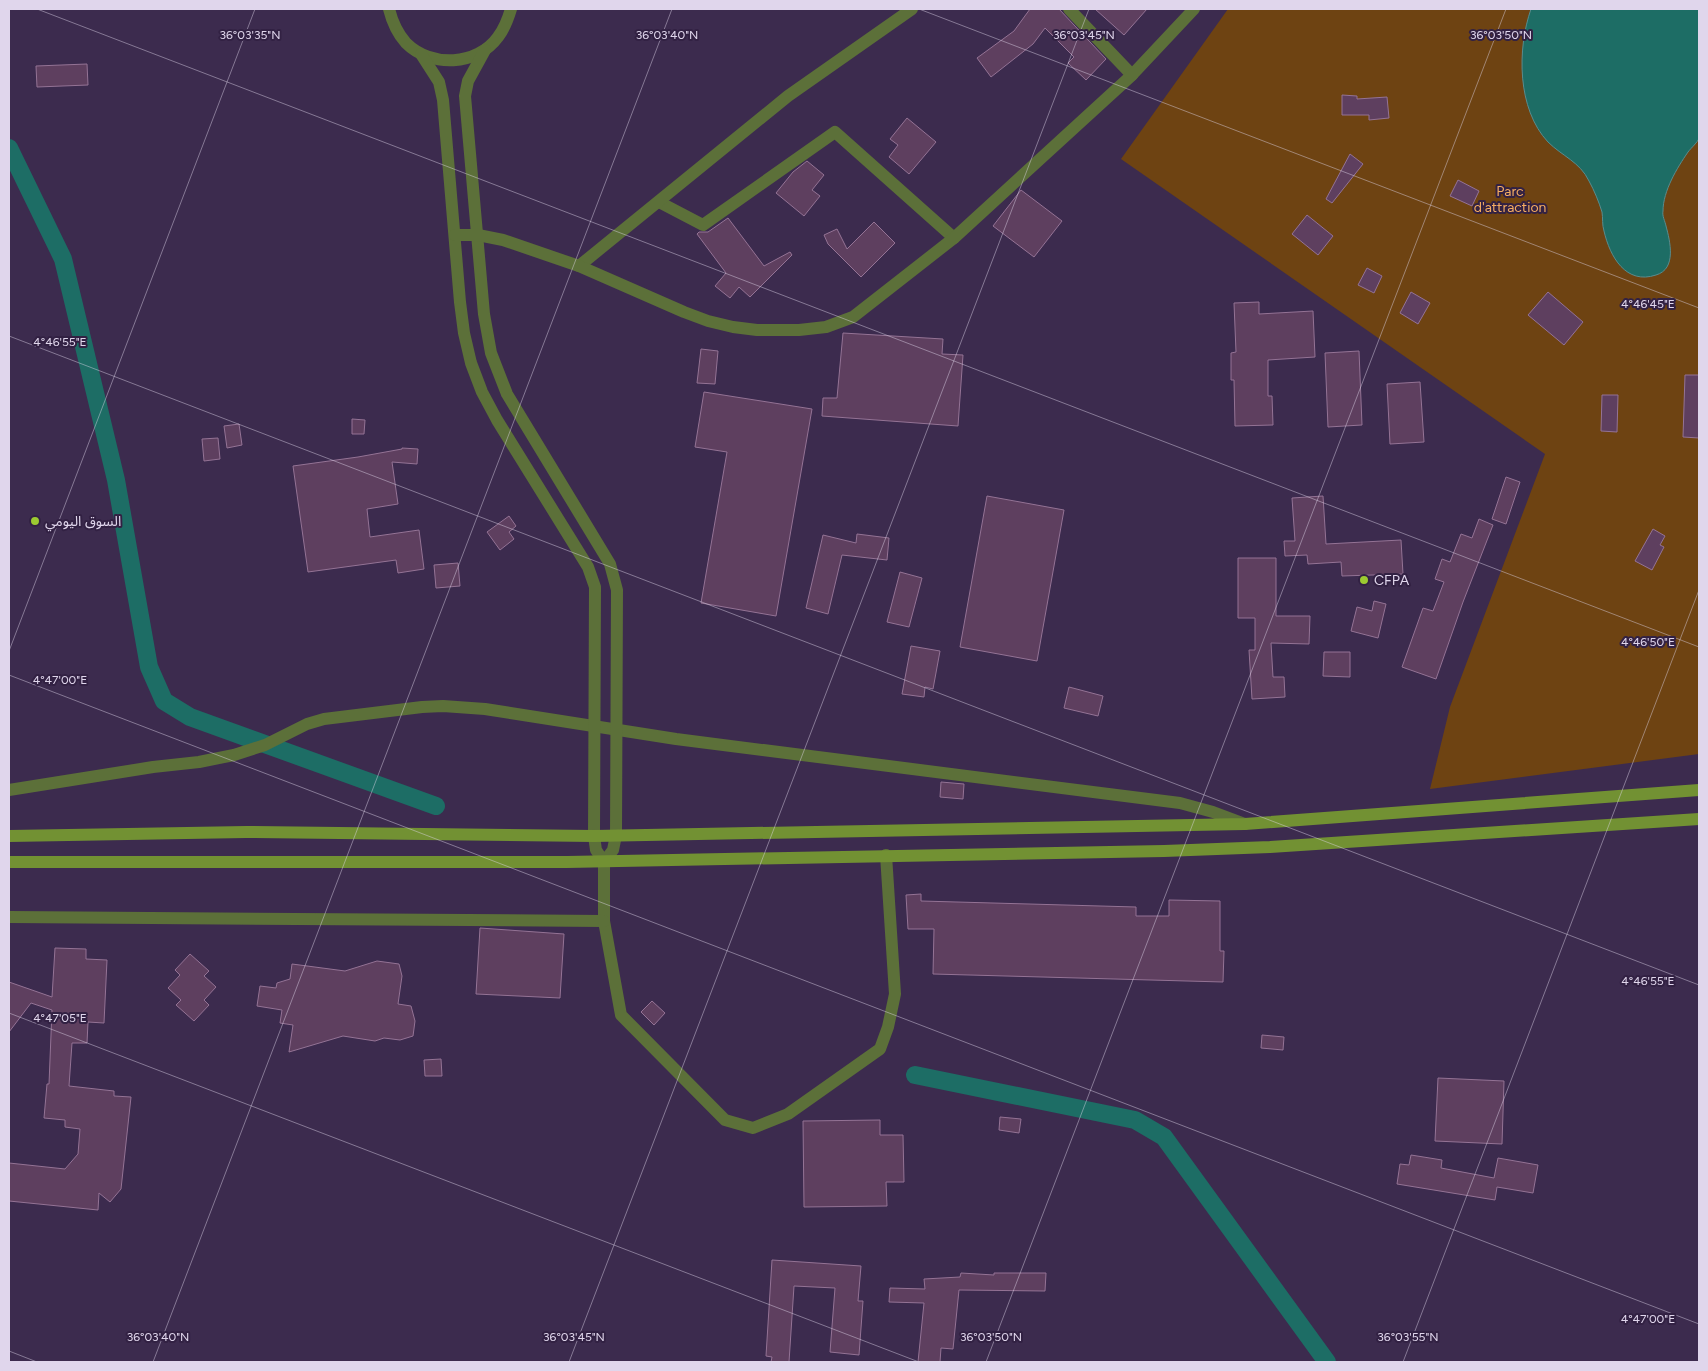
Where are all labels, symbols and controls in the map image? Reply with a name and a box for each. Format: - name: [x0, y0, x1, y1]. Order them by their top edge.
- text: 36°03'35"N: [220, 28, 280, 42]
- text: 36°03'40"N: [636, 28, 698, 42]
- text: 36°03'45"N: [1053, 28, 1115, 42]
- text: 36°03'50"N: [1470, 28, 1532, 42]
- park label: Parc d'attraction: [1474, 183, 1547, 216]
- text: 4°46'45"E: [1621, 297, 1675, 311]
- text: 4°46'55"E: [33, 335, 87, 349]
- place label: السوق اليومي: [45, 513, 121, 532]
- marker: السوق اليومي: [29, 515, 41, 527]
- place label: CFPA: [1374, 572, 1410, 589]
- marker: CFPA: [1358, 574, 1370, 586]
- text: 4°46'50"E: [1621, 635, 1675, 649]
- text: 4°47'00"E: [33, 673, 87, 687]
- text: 4°46'55"E: [1621, 974, 1675, 988]
- text: 4°47'05"E: [33, 1011, 87, 1025]
- text: 4°47'00"E: [1621, 1312, 1675, 1326]
- text: 36°03'40"N: [127, 1330, 189, 1344]
- text: 36°03'45"N: [543, 1330, 605, 1344]
- text: 36°03'50"N: [960, 1330, 1022, 1344]
- text: 36°03'55"N: [1377, 1330, 1439, 1344]

